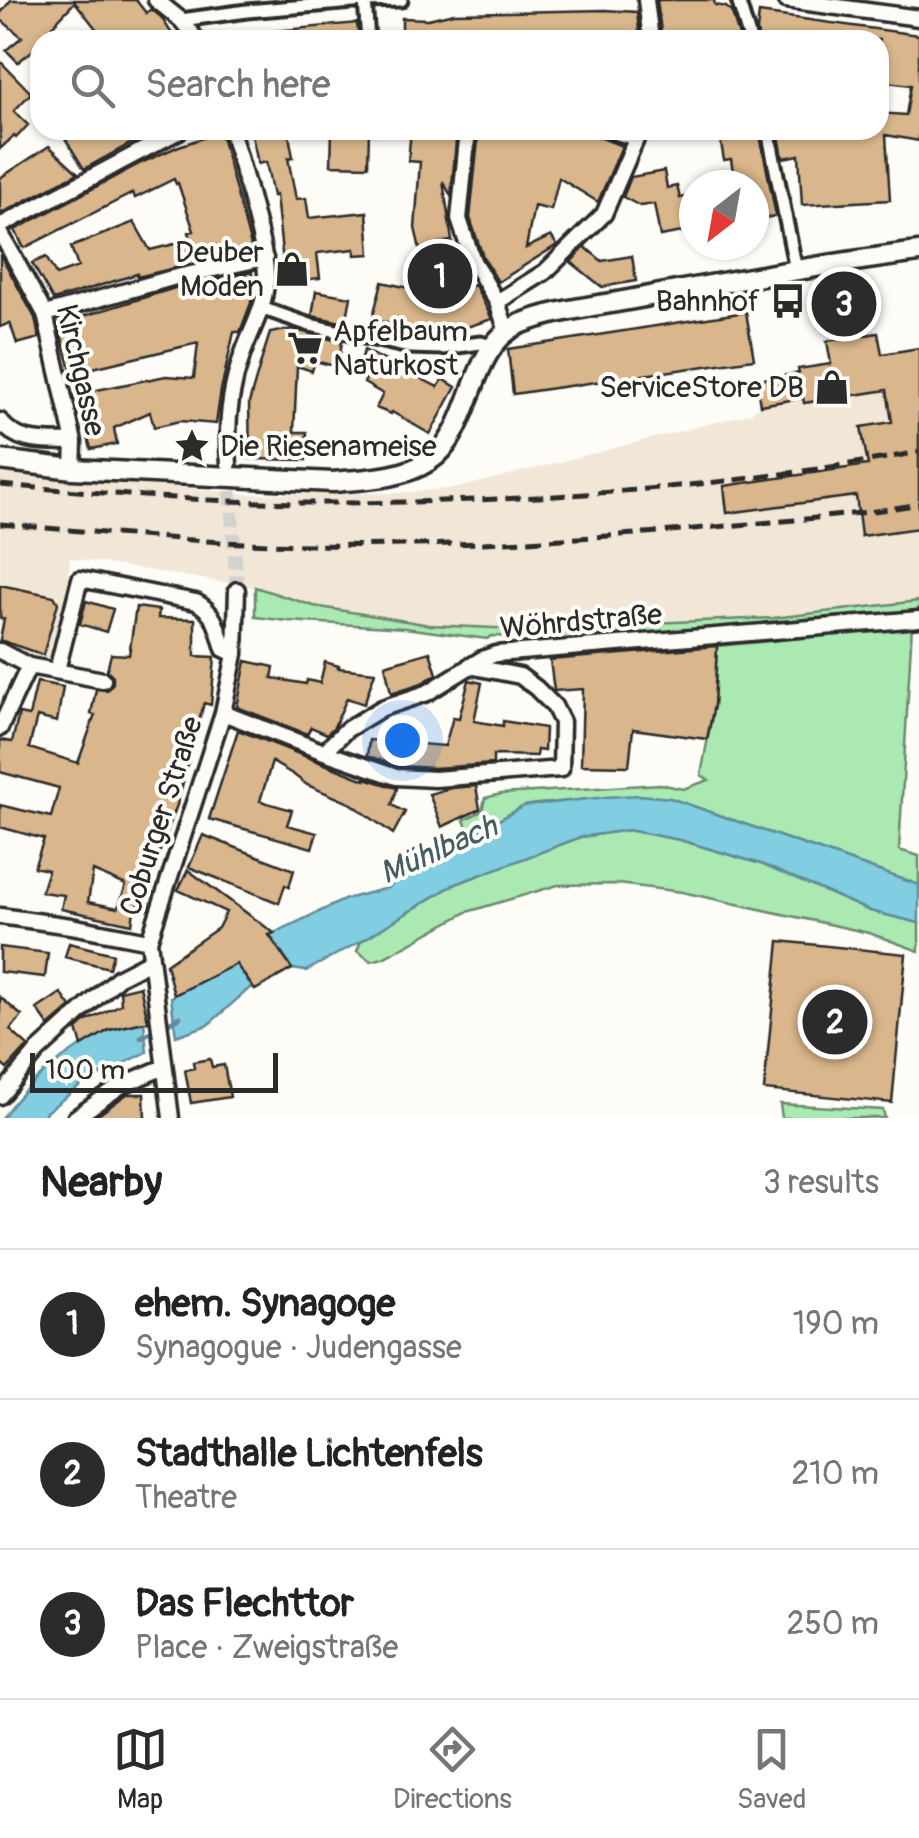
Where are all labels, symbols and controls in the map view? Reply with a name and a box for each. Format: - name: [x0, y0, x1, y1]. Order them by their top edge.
- search box: [30, 30, 889, 140]
- icon: search: [65, 58, 120, 113]
- text: Search here: [145, 61, 331, 109]
- north arrow: [679, 170, 769, 260]
- place label: Deuber Moden: [175, 234, 264, 305]
- pin: 1: [408, 238, 472, 314]
- shop icon: Deuber Moden: [273, 250, 311, 288]
- pin: 3: [812, 266, 876, 342]
- bus stop icon: Bahnhof: [769, 282, 807, 320]
- place label: Bahnhof: [656, 283, 760, 320]
- street label: Kirchgasse: [47, 301, 114, 440]
- place label: Apfelbaum Naturkost: [333, 313, 468, 384]
- supermarket icon: Apfelbaum Naturkost: [286, 329, 324, 367]
- shop icon: ServiceStore DB: [813, 368, 851, 406]
- place label: ServiceStore DB: [599, 369, 804, 406]
- place icon: Die Riesenameise: [173, 427, 211, 465]
- place label: Die Riesenameise: [220, 428, 437, 465]
- street label: Wöhrdstraße: [499, 596, 664, 647]
- street label: Coburger Straße: [112, 712, 211, 921]
- your location: [377, 715, 428, 766]
- water label: Mühlbach: [374, 806, 505, 893]
- pin: 2: [802, 984, 868, 1060]
- scale bar: [30, 1048, 278, 1092]
- text: 100 m: [45, 1053, 125, 1088]
- text: Nearby: [40, 1157, 162, 1209]
- text: 3 results: [763, 1163, 879, 1203]
- text: ehem. Synagoge: [135, 1280, 395, 1328]
- text: 1: [66, 1304, 79, 1344]
- text: 190 m: [793, 1304, 879, 1344]
- text: Synagogue · Judengasse: [135, 1328, 462, 1368]
- text: Stadthalle Lichtenfels: [135, 1430, 483, 1478]
- text: 2: [64, 1454, 81, 1494]
- text: 210 m: [791, 1454, 879, 1494]
- text: Theatre: [135, 1478, 237, 1518]
- text: Das Flechttor: [135, 1580, 354, 1628]
- text: 3: [64, 1604, 81, 1644]
- text: 250 m: [787, 1604, 879, 1644]
- text: Place · Zweigstraße: [135, 1628, 398, 1668]
- tab: Map: [113, 1722, 168, 1817]
- tab: Directions: [393, 1722, 512, 1817]
- tab: Saved: [737, 1722, 806, 1817]

